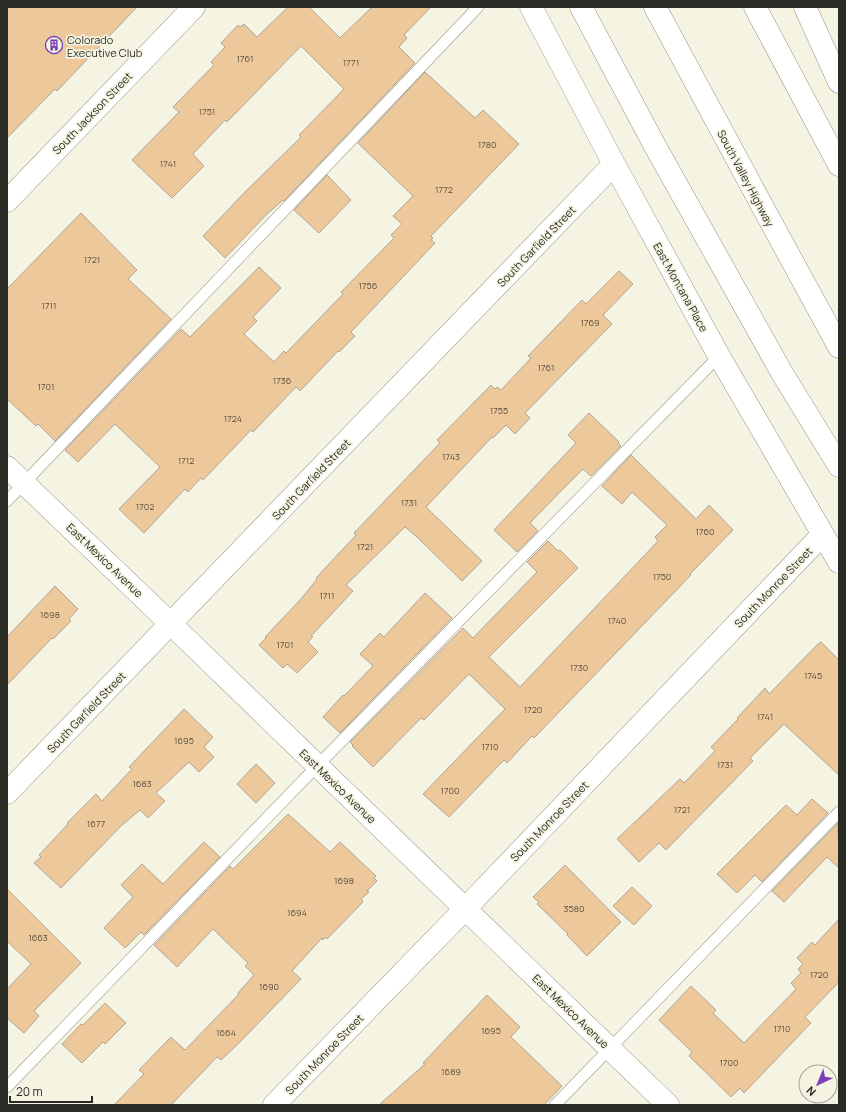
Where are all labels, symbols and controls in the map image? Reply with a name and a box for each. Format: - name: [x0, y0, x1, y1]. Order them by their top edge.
- place label: Colorado Executive Club: [67, 32, 143, 60]
- building icon: Colorado Executive Club: [44, 35, 64, 55]
- house number: 1761: [237, 52, 254, 65]
- house number: 1771: [343, 56, 359, 69]
- street label: South Jackson Street: [49, 69, 135, 157]
- house number: 1751: [199, 105, 215, 118]
- street label: South Valley Highway: [714, 127, 778, 229]
- house number: 1780: [478, 138, 496, 151]
- house number: 1741: [160, 157, 176, 170]
- house number: 1772: [435, 183, 453, 196]
- street label: South Garfield Street: [493, 202, 579, 290]
- street label: East Montana Place: [650, 240, 712, 335]
- house number: 1721: [84, 253, 100, 266]
- house number: 1756: [359, 279, 378, 292]
- house number: 1711: [41, 299, 57, 312]
- house number: 1769: [580, 316, 600, 329]
- house number: 1761: [538, 361, 555, 374]
- house number: 1736: [273, 374, 292, 387]
- house number: 1701: [37, 380, 55, 393]
- house number: 1755: [490, 404, 508, 417]
- house number: 1724: [224, 412, 242, 425]
- street label: South Garfield Street: [268, 435, 354, 523]
- house number: 1743: [442, 450, 460, 463]
- house number: 1712: [178, 454, 194, 467]
- house number: 1731: [401, 496, 417, 509]
- house number: 1702: [136, 500, 154, 513]
- street label: East Mexico Avenue: [64, 520, 147, 601]
- house number: 1760: [695, 525, 715, 538]
- house number: 1721: [357, 540, 373, 553]
- street label: South Monroe Street: [731, 543, 815, 631]
- house number: 1750: [653, 570, 671, 583]
- house number: 1711: [319, 589, 335, 602]
- house number: 1698: [40, 608, 60, 621]
- house number: 1740: [608, 614, 626, 627]
- house number: 1701: [276, 638, 294, 651]
- house number: 1730: [570, 661, 588, 674]
- street label: South Garfield Street: [43, 668, 129, 756]
- house number: 1745: [804, 669, 822, 682]
- house number: 1720: [524, 703, 542, 716]
- house number: 1741: [757, 710, 773, 723]
- house number: 1695: [174, 734, 194, 747]
- house number: 1710: [481, 740, 499, 753]
- street label: East Mexico Avenue: [297, 746, 380, 827]
- house number: 1731: [717, 758, 733, 771]
- house number: 1683: [132, 777, 152, 790]
- street label: South Monroe Street: [507, 777, 591, 865]
- house number: 1700: [440, 784, 460, 797]
- house number: 1721: [674, 803, 690, 816]
- house number: 1677: [87, 817, 106, 830]
- house number: 1698: [334, 874, 354, 887]
- house number: 3580: [564, 902, 584, 915]
- house number: 1694: [287, 906, 307, 919]
- house number: 1663: [28, 931, 48, 944]
- house number: 1720: [810, 968, 828, 981]
- street label: East Mexico Avenue: [530, 971, 613, 1052]
- house number: 1690: [259, 980, 279, 993]
- street label: South Monroe Street: [282, 1010, 366, 1098]
- house number: 1710: [773, 1022, 791, 1035]
- house number: 1695: [481, 1024, 501, 1037]
- house number: 1664: [216, 1026, 236, 1039]
- house number: 1700: [719, 1056, 739, 1069]
- north arrow: [798, 1064, 838, 1104]
- house number: 1689: [441, 1065, 461, 1078]
- scale bar: [10, 1078, 92, 1104]
- text: 20 m: [16, 1083, 43, 1100]
- text: N: [803, 1083, 819, 1100]

